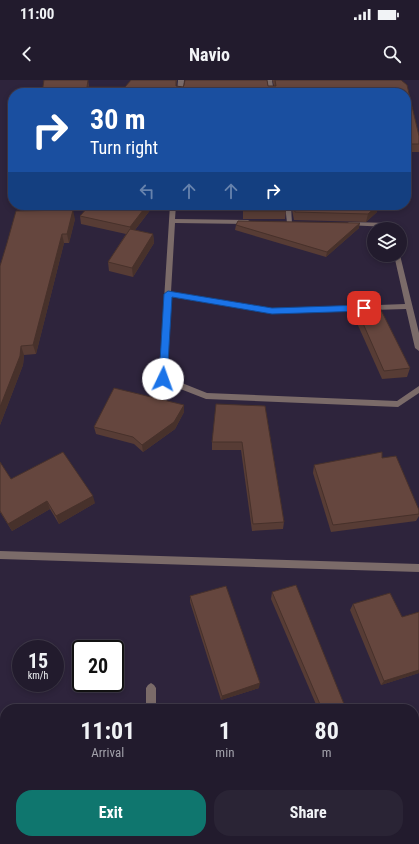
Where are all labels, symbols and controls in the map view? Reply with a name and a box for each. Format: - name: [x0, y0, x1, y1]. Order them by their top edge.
- text: 11:00: [20, 5, 54, 23]
- icon: back: [16, 43, 38, 65]
- icon: search: [381, 43, 403, 65]
- text: Navio: [189, 44, 230, 65]
- text: 30 m: [90, 103, 146, 136]
- icon: right: [24, 104, 76, 156]
- text: Turn right: [90, 137, 158, 158]
- icon: left: [136, 180, 158, 202]
- icon: ahead: [178, 180, 200, 202]
- icon: ahead: [220, 180, 242, 202]
- icon: right: [262, 180, 284, 202]
- map controls: [367, 222, 407, 262]
- button: layers: [367, 222, 407, 262]
- pin: [347, 291, 381, 325]
- icon: arrive: [353, 297, 375, 319]
- position arrow: [142, 358, 184, 400]
- speed limit sign: 20: [72, 640, 124, 692]
- text: 15: [28, 649, 48, 673]
- text: km/h: [28, 670, 48, 681]
- text: 11:01: [80, 717, 135, 745]
- text: 1: [219, 717, 231, 745]
- text: 80: [315, 717, 339, 745]
- text: Arrival: [91, 745, 124, 760]
- text: min: [215, 745, 234, 760]
- text: m: [322, 745, 332, 760]
- button: Exit: [16, 790, 206, 836]
- button: Share: [214, 790, 403, 836]

